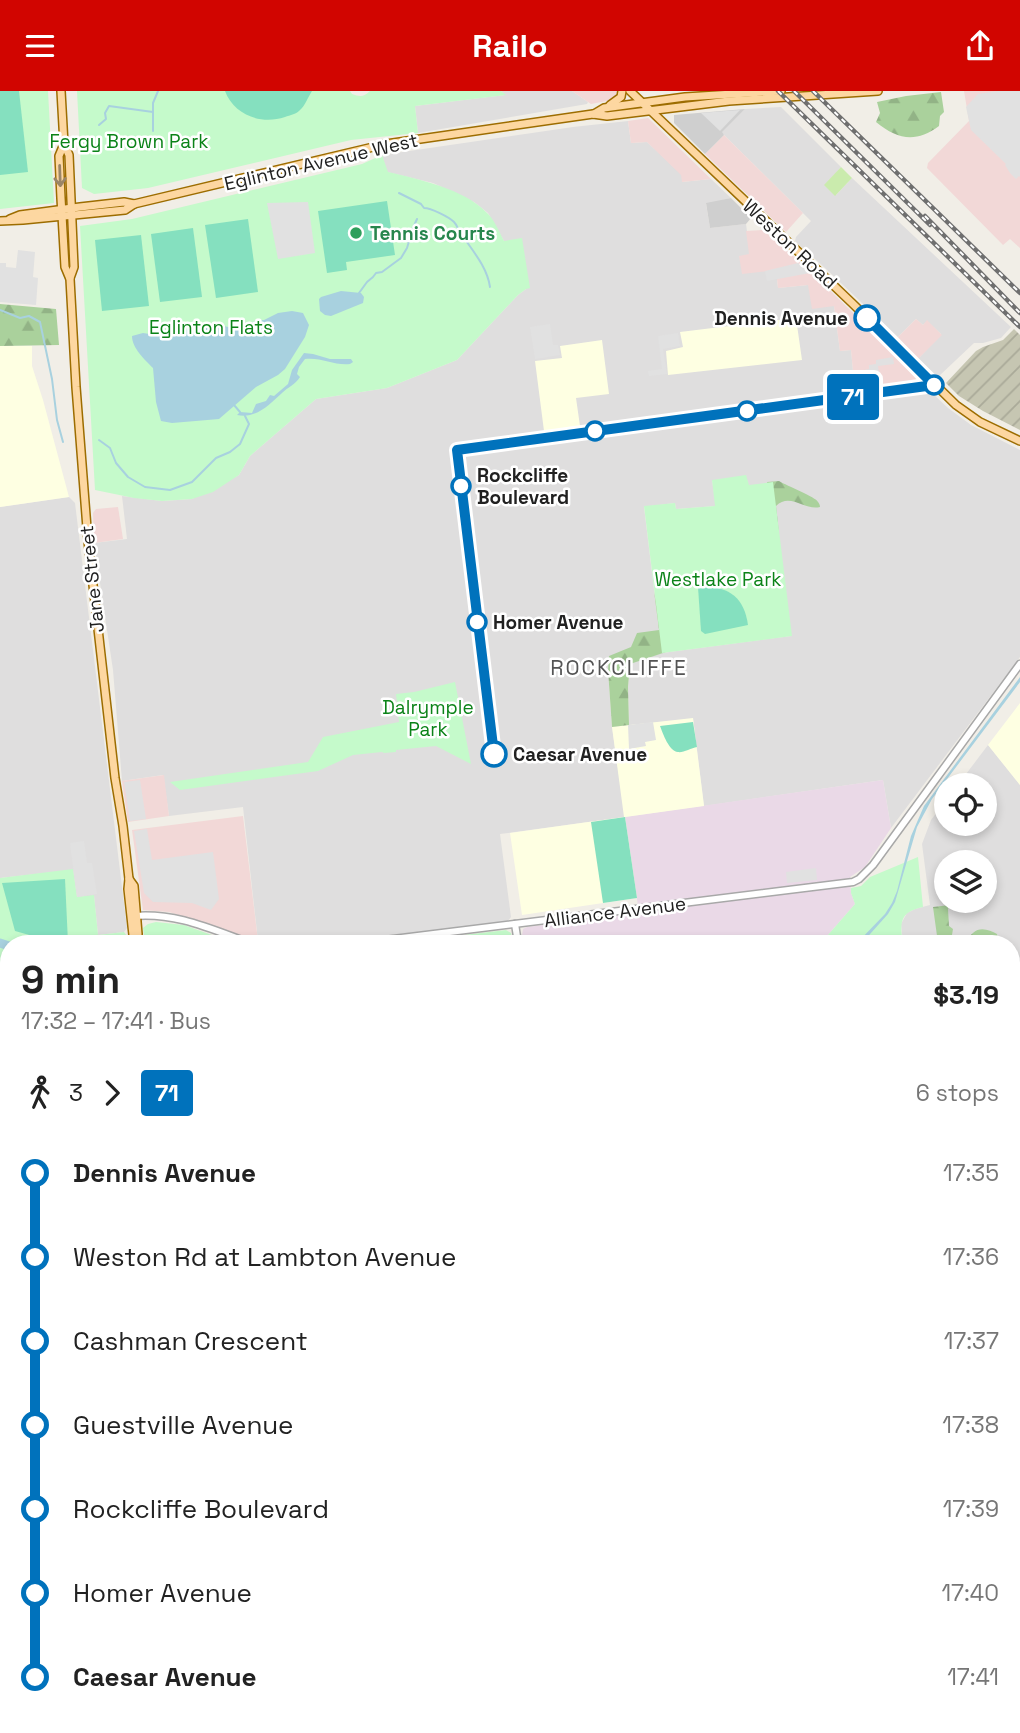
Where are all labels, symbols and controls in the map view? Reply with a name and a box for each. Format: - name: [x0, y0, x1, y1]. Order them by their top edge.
- text: Railo: [472, 26, 548, 66]
- icon: menu: [21, 27, 59, 65]
- icon: share: [961, 27, 999, 65]
- street label: Eglinton Avenue West: [222, 128, 420, 196]
- park label: Fergy Brown Park: [49, 129, 209, 154]
- one-way arrow: [53, 164, 66, 187]
- street label: Weston Road: [737, 194, 843, 294]
- place label: Tennis Courts: [370, 221, 495, 246]
- marker: Tennis Courts: [348, 225, 364, 241]
- marker: Dennis Avenue: [854, 305, 880, 331]
- place label: Dennis Avenue: [714, 306, 848, 331]
- park label: Eglinton Flats: [149, 315, 273, 340]
- line badge: 71: [822, 374, 884, 420]
- unlabelled marker: [924, 375, 944, 395]
- text: 71: [841, 381, 865, 412]
- unlabelled marker: [737, 401, 757, 421]
- unlabelled marker: [585, 421, 605, 441]
- place label: Rockcliffe Boulevard: [477, 463, 569, 510]
- marker: Rockcliffe Boulevard: [451, 476, 471, 496]
- street label: Jane Street: [74, 524, 110, 634]
- park label: Westlake Park: [654, 567, 782, 592]
- place label: Homer Avenue: [493, 610, 624, 635]
- marker: Homer Avenue: [467, 612, 487, 632]
- district label: ROCKCLIFFE: [550, 654, 688, 681]
- park label: Dalrymple Park: [382, 695, 474, 742]
- marker: Caesar Avenue: [481, 741, 507, 767]
- place label: Caesar Avenue: [513, 742, 647, 767]
- map controls: [934, 773, 997, 913]
- button: locate: [934, 773, 997, 836]
- button: layers: [934, 850, 997, 913]
- street label: Alliance Avenue: [543, 891, 687, 933]
- text: 9 min: [21, 956, 120, 1004]
- text: $3.19: [933, 978, 999, 1012]
- text: 17:32 – 17:41 · Bus: [21, 1006, 211, 1036]
- icon: walk: [21, 1074, 59, 1112]
- icon: forward: [93, 1074, 131, 1112]
- text: 71: [155, 1077, 179, 1108]
- text: 3: [69, 1078, 83, 1108]
- text: 6 stops: [916, 1078, 999, 1108]
- text: Dennis Avenue: [73, 1156, 256, 1190]
- text: 17:35: [943, 1158, 999, 1188]
- text: Weston Rd at Lambton Avenue: [73, 1240, 456, 1274]
- text: 17:36: [943, 1242, 999, 1272]
- text: Cashman Crescent: [73, 1324, 308, 1358]
- text: 17:37: [944, 1326, 999, 1356]
- text: Guestville Avenue: [73, 1408, 294, 1442]
- text: 17:38: [942, 1410, 999, 1440]
- text: Rockcliffe Boulevard: [73, 1492, 329, 1526]
- text: 17:39: [943, 1494, 999, 1524]
- text: Homer Avenue: [73, 1576, 252, 1610]
- text: 17:40: [941, 1578, 999, 1608]
- text: Caesar Avenue: [73, 1660, 257, 1694]
- text: 17:41: [947, 1662, 999, 1692]

